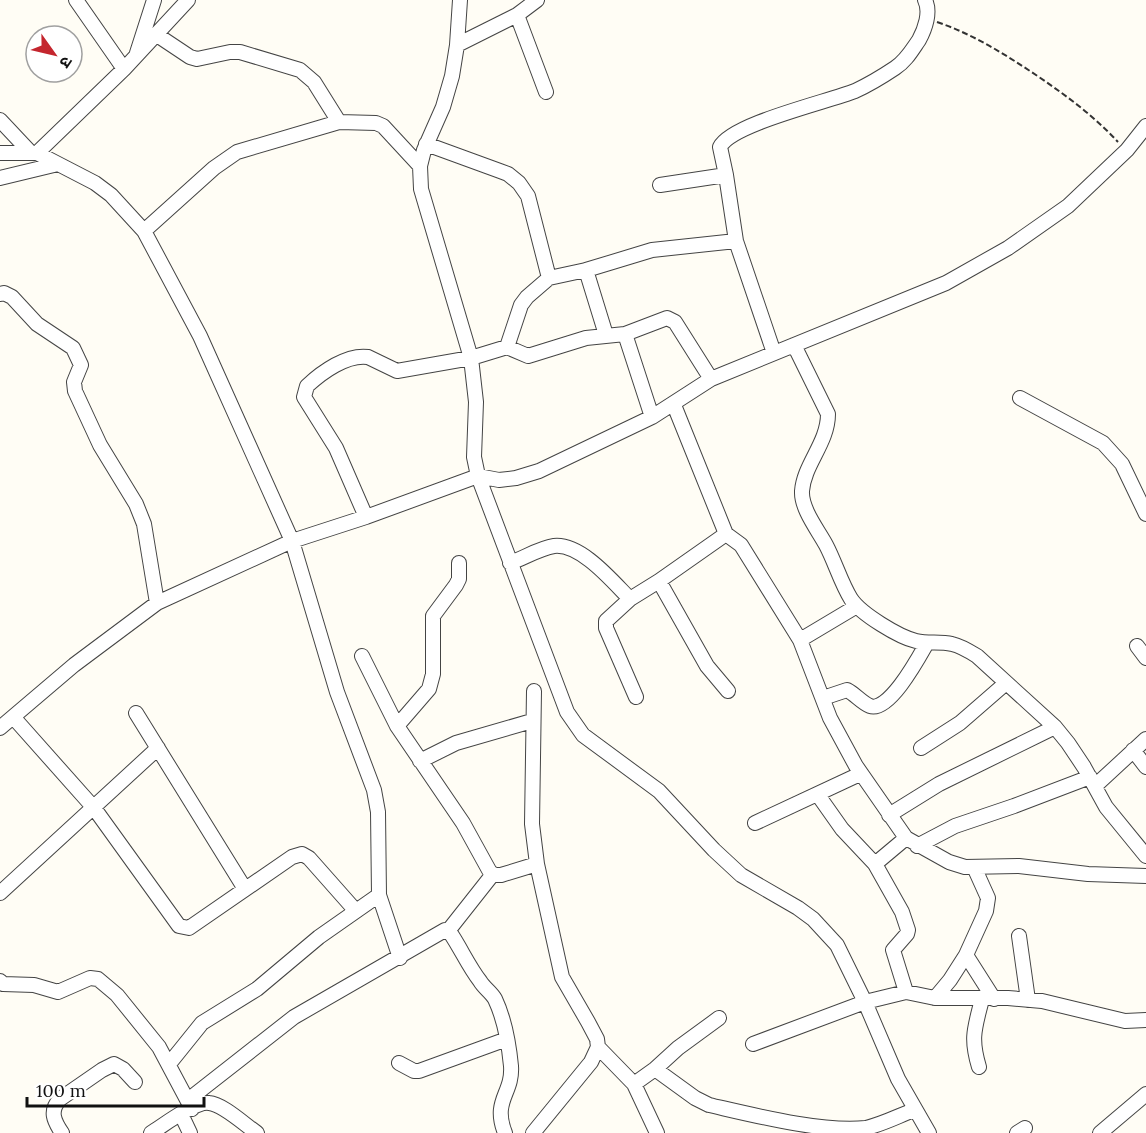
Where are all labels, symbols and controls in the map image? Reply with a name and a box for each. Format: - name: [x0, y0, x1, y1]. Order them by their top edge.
- north arrow: [24, 24, 84, 84]
- text: उ: [55, 53, 77, 72]
- scale bar: [27, 1070, 204, 1108]
- text: 100 m: [36, 1079, 86, 1102]

